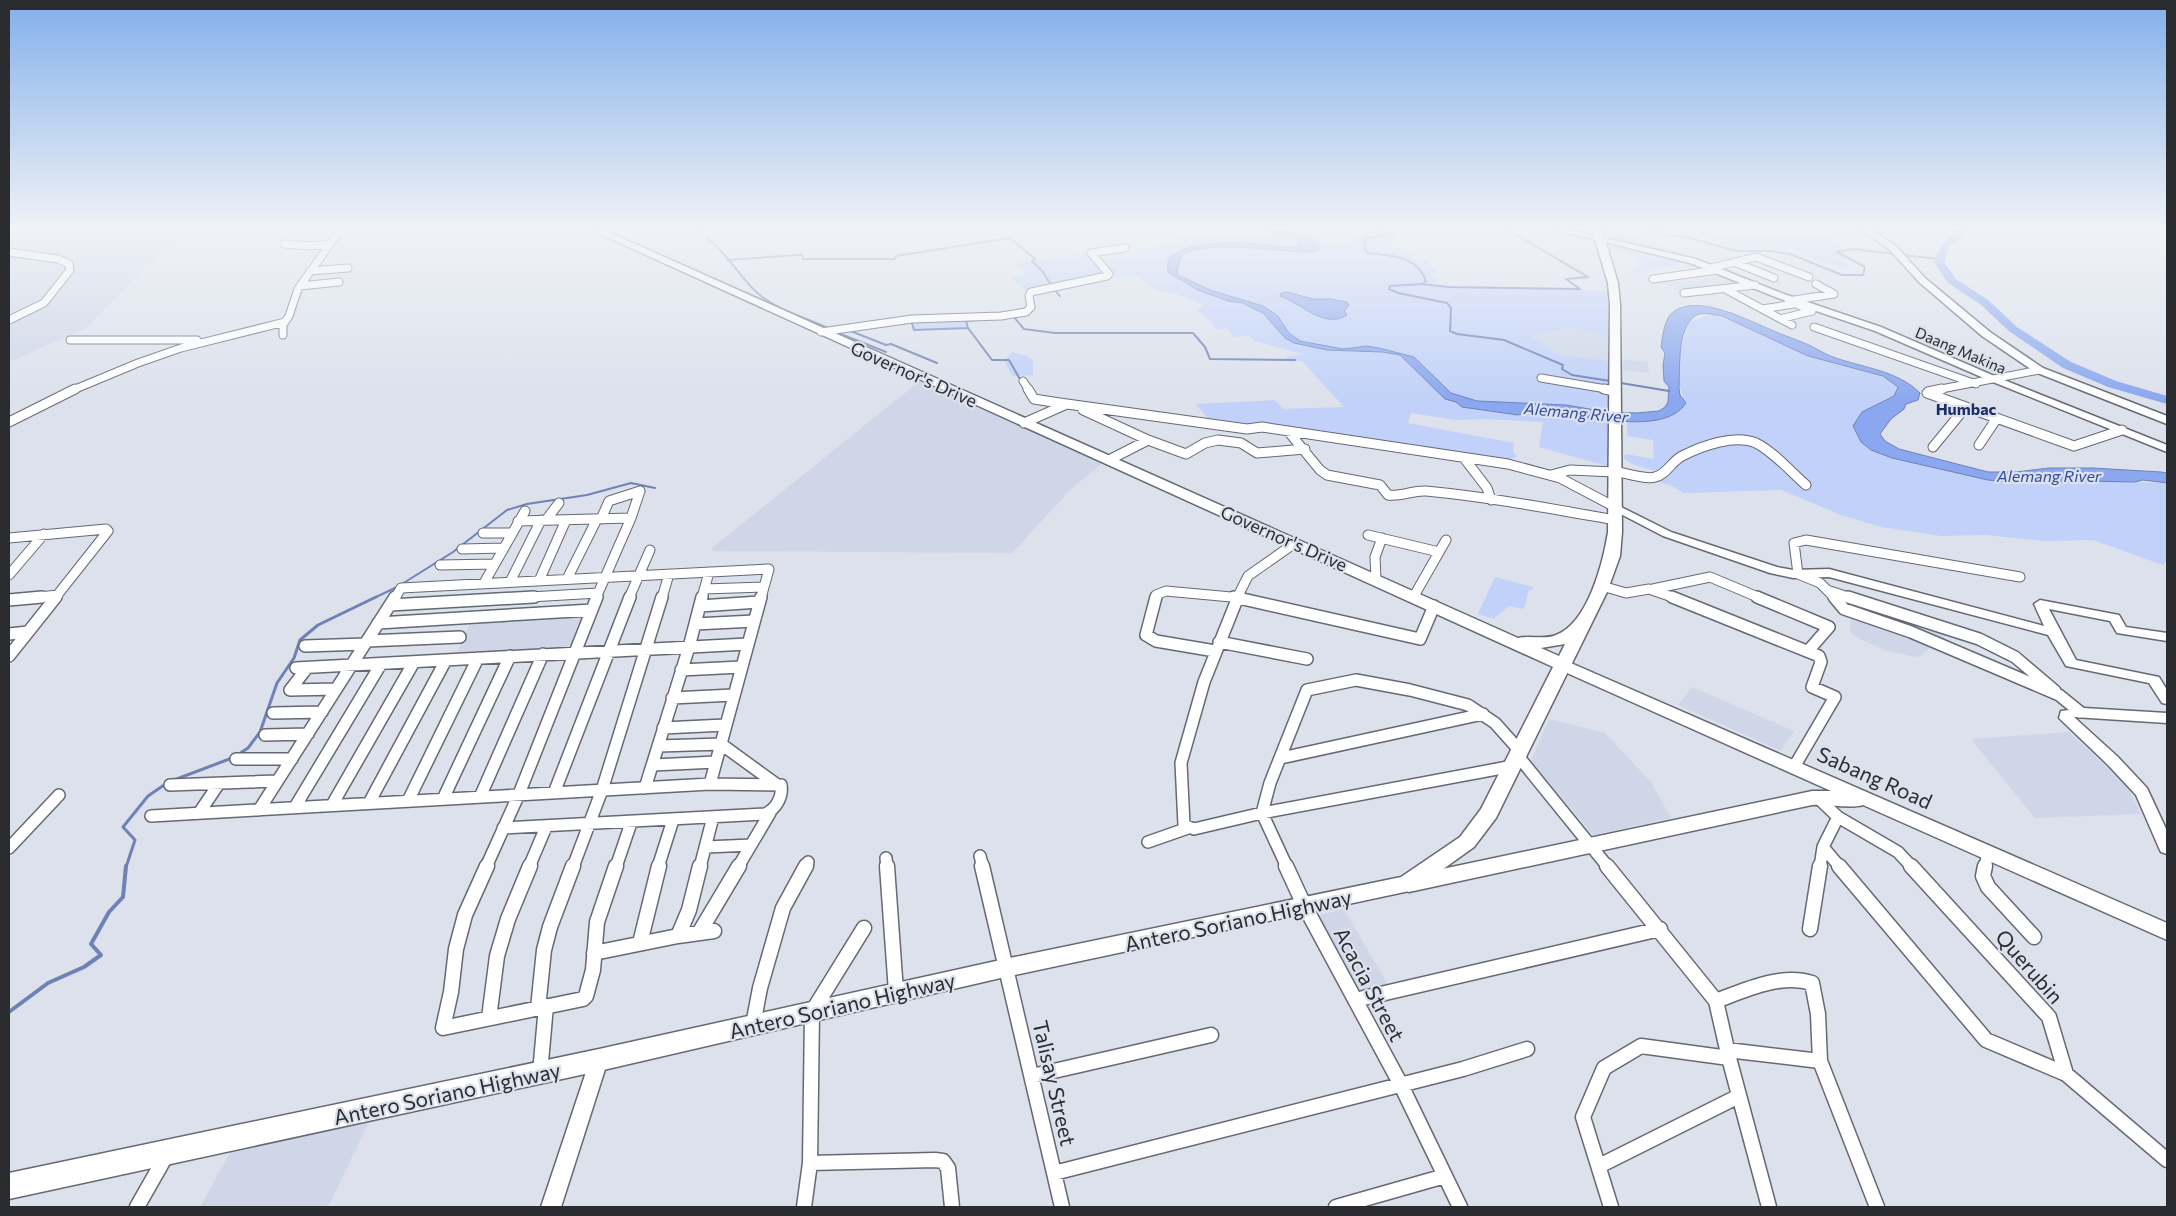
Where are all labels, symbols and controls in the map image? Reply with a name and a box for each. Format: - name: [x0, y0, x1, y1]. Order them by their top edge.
- street label: Daang Makina: [1913, 323, 2009, 377]
- street label: Governor's Drive: [847, 336, 981, 412]
- water label: Alemang River: [1522, 398, 1629, 426]
- district label: Humbac: [1936, 399, 1997, 418]
- water label: Alemang River: [1996, 466, 2102, 485]
- street label: Governor's Drive: [1217, 500, 1351, 576]
- street label: Sabang Road: [1814, 741, 1936, 813]
- street label: Antero Soriano Highway: [1122, 884, 1354, 956]
- street label: Acacia Street: [1329, 923, 1411, 1045]
- street label: Querubin: [1991, 924, 2069, 1008]
- street label: Antero Soriano Highway: [726, 967, 958, 1043]
- street label: Talisay Street: [1028, 1018, 1082, 1148]
- street label: Antero Soriano Highway: [331, 1057, 563, 1129]

